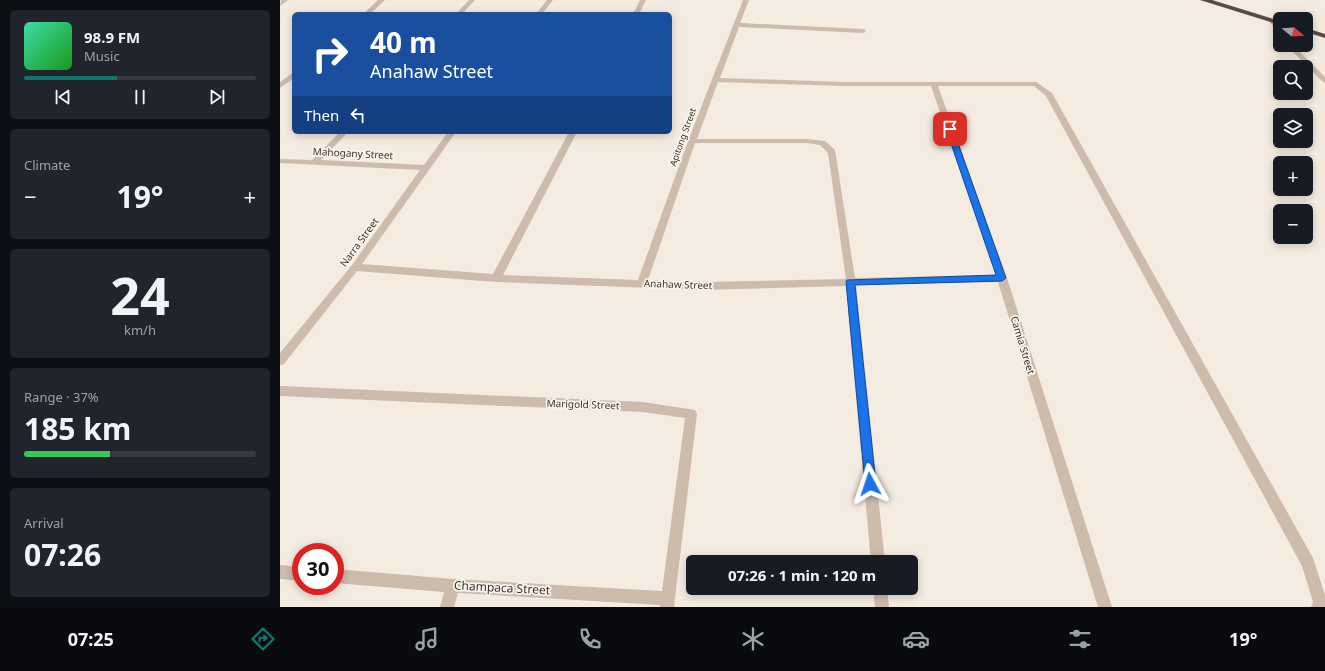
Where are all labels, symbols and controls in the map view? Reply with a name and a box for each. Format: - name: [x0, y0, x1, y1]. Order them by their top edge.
- north arrow: [1273, 12, 1313, 52]
- map controls: [1273, 12, 1313, 244]
- text: 40 m: [370, 23, 437, 61]
- text: 98.9 FM: [84, 27, 140, 47]
- icon: right: [304, 28, 356, 80]
- text: Music: [84, 47, 120, 65]
- text: Anahaw Street: [370, 59, 493, 83]
- button: search: [1273, 60, 1313, 100]
- icon: previous: [52, 86, 74, 108]
- icon: pause: [129, 86, 151, 108]
- icon: next: [206, 86, 228, 108]
- icon: left: [347, 104, 369, 126]
- text: Then: [304, 105, 339, 125]
- street label: Apitong Street: [666, 105, 699, 168]
- button: layers: [1273, 108, 1313, 148]
- pin: [933, 112, 967, 146]
- icon: arrive: [939, 118, 961, 140]
- street label: Mahogany Street: [312, 144, 394, 162]
- text: Climate: [24, 156, 70, 174]
- button: +: [1273, 156, 1313, 196]
- text: 19°: [116, 176, 164, 217]
- text: −: [24, 181, 37, 211]
- text: +: [243, 181, 256, 211]
- button: −: [1273, 204, 1313, 244]
- street label: Narra Street: [336, 214, 382, 269]
- text: 24: [110, 259, 170, 330]
- street label: Anahaw Street: [644, 276, 713, 292]
- street label: Camia Street: [1008, 314, 1039, 376]
- text: km/h: [124, 321, 156, 339]
- text: Range · 37%: [24, 388, 99, 406]
- street label: Marigold Street: [546, 396, 620, 412]
- text: 185 km: [24, 408, 131, 449]
- position arrow: [849, 463, 891, 505]
- text: Arrival: [24, 514, 64, 532]
- text: 07:26: [24, 534, 101, 575]
- speed limit sign: 30: [292, 543, 344, 595]
- text: 07:26 · 1 min · 120 m: [728, 565, 876, 585]
- street label: Champaca Street: [454, 576, 551, 599]
- icon: directions: [249, 625, 277, 653]
- icon: music: [413, 625, 441, 653]
- icon: phone: [576, 625, 604, 653]
- icon: climate: [739, 625, 767, 653]
- icon: car: [902, 625, 930, 653]
- icon: filters: [1066, 625, 1094, 653]
- text: 07:25: [68, 627, 114, 651]
- text: 19°: [1229, 627, 1257, 651]

